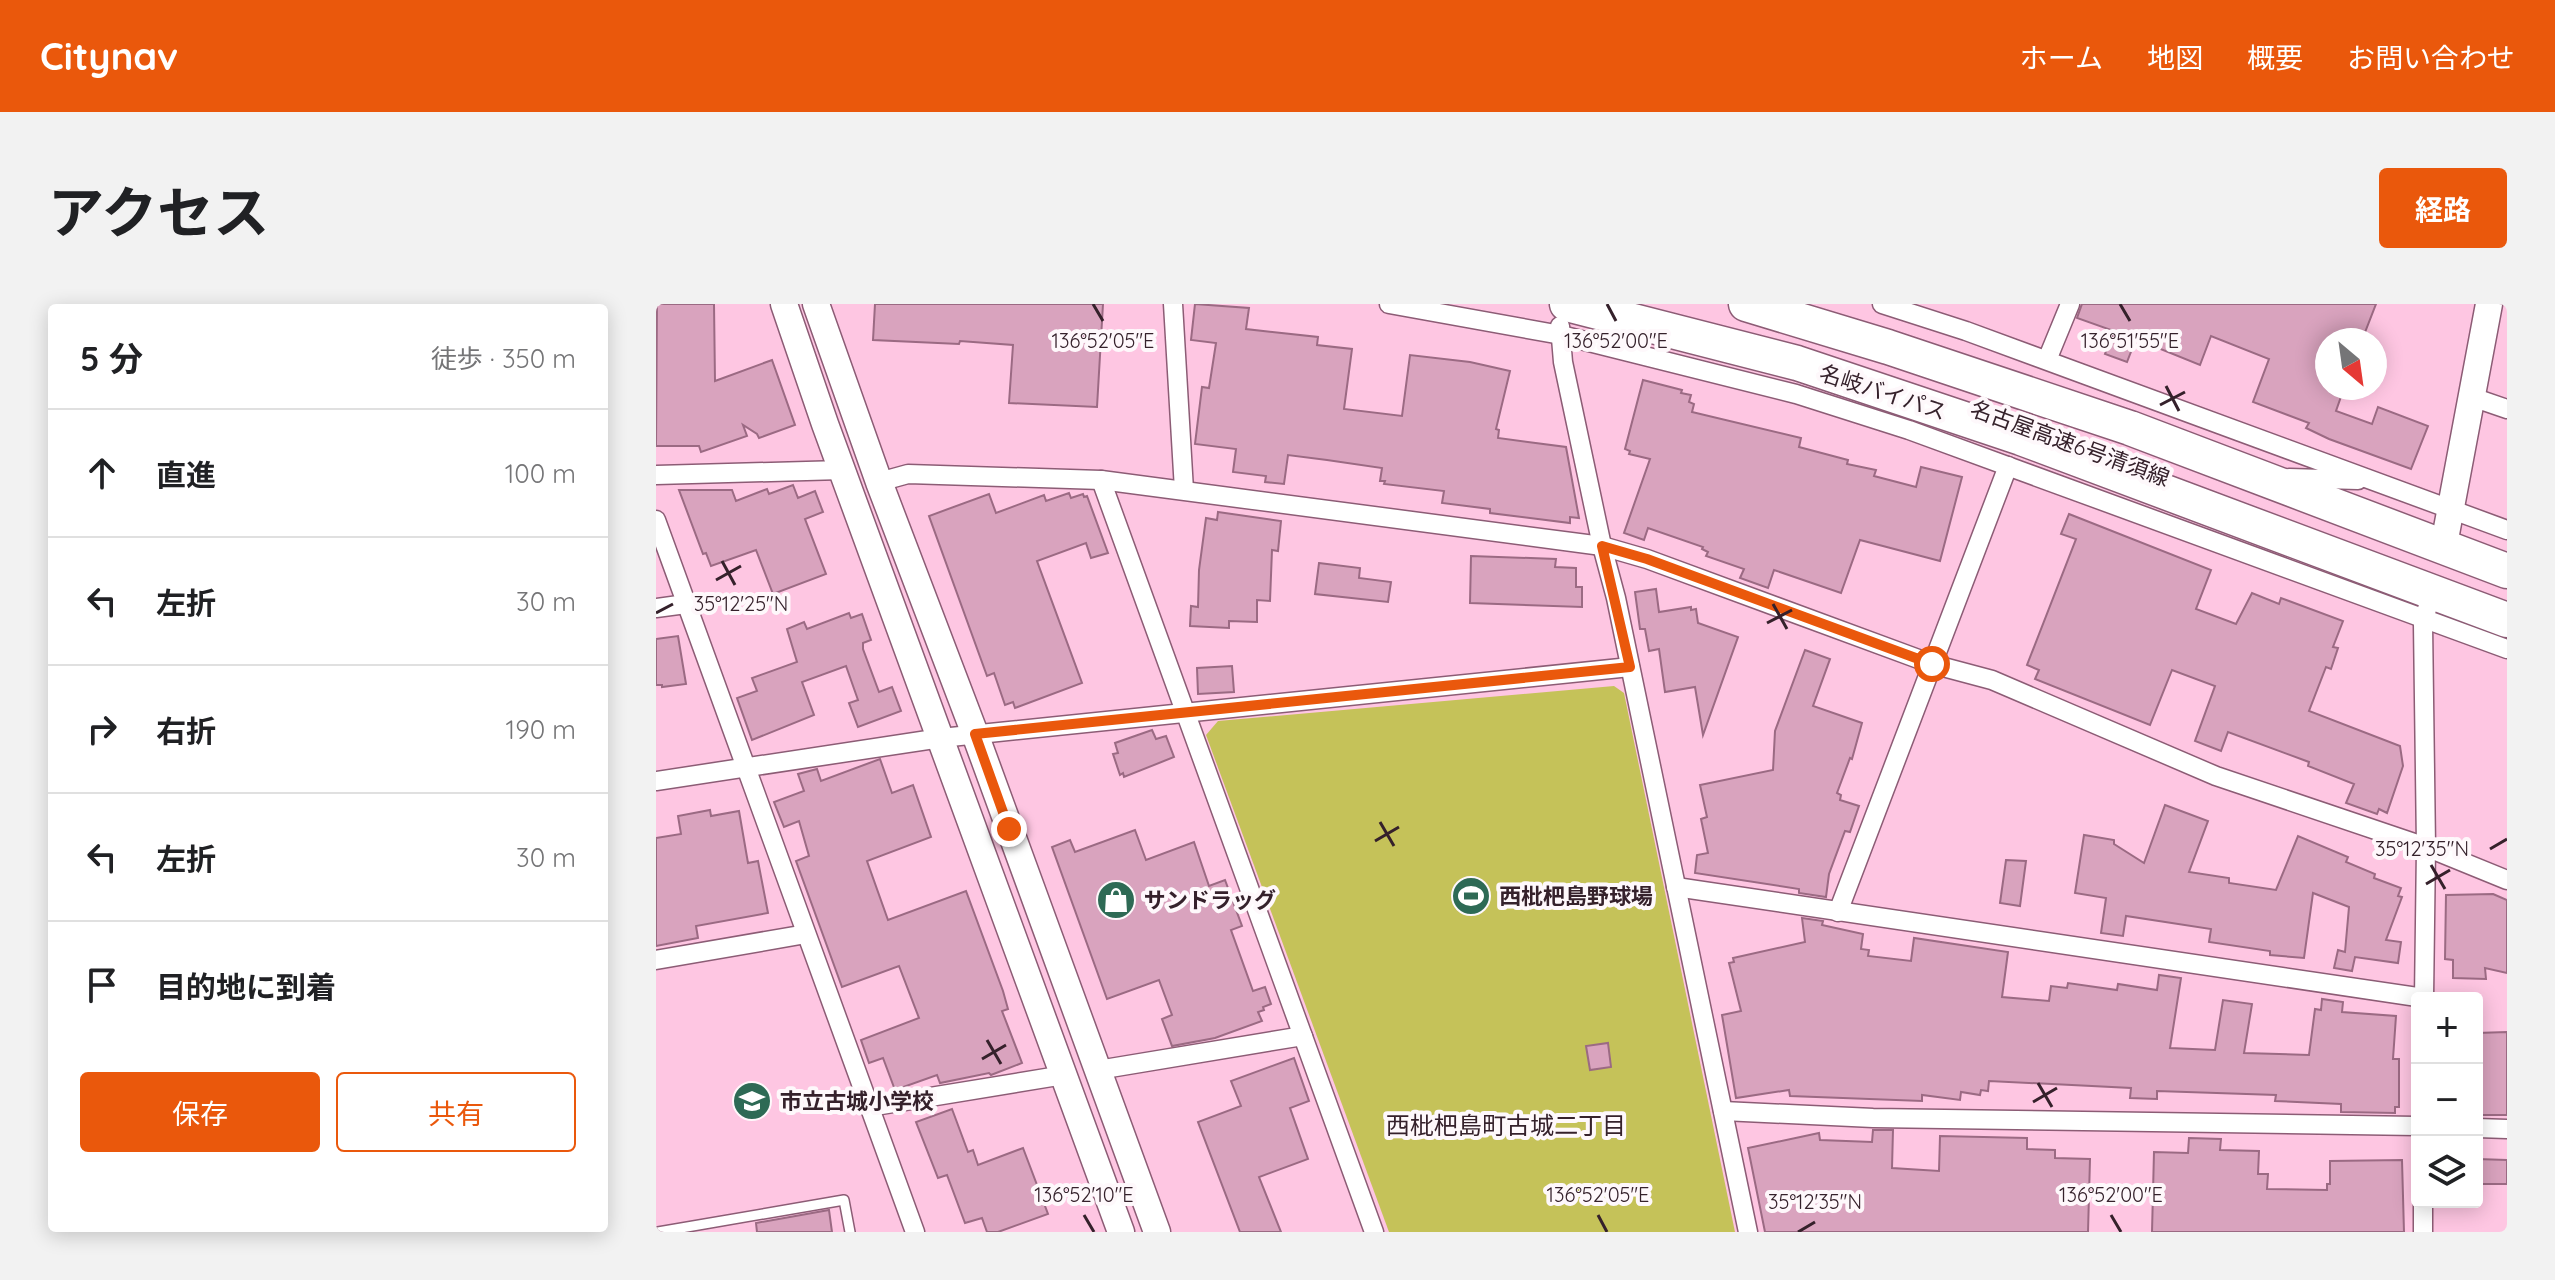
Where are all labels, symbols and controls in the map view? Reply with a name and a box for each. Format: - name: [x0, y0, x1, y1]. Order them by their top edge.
- text: Citynav: [40, 32, 178, 80]
- text: ホーム: [2020, 40, 2103, 75]
- text: 地図: [2147, 40, 2203, 75]
- text: 概要: [2247, 40, 2303, 75]
- text: お問い合わせ: [2347, 40, 2515, 75]
- button: 経路: [2379, 168, 2507, 248]
- text: アクセス: [48, 177, 269, 247]
- text: 136°52'05"E: [1052, 328, 1154, 353]
- text: 136°52'00"E: [1564, 328, 1668, 353]
- text: 136°51'55"E: [2081, 328, 2179, 353]
- north arrow: [2315, 328, 2387, 400]
- text: 5 分: [80, 337, 143, 380]
- text: 徒歩 · 350 m: [431, 342, 576, 375]
- street label: 名岐バイパス: [1816, 358, 1950, 426]
- street label: 名古屋高速6号清須線: [1967, 394, 2173, 492]
- icon: ahead: [80, 451, 124, 495]
- text: 直進: [156, 456, 216, 494]
- text: 100 m: [505, 457, 576, 490]
- icon: left: [80, 579, 124, 623]
- text: 左折: [156, 584, 216, 622]
- text: 30 m: [516, 585, 576, 618]
- text: 35°12'25"N: [694, 591, 788, 616]
- route start: [1914, 646, 1950, 682]
- icon: right: [80, 707, 124, 751]
- text: 右折: [156, 712, 216, 750]
- text: 190 m: [506, 713, 576, 746]
- route end: [991, 811, 1027, 847]
- icon: left: [80, 835, 124, 879]
- text: 35°12'35"N: [2375, 836, 2469, 861]
- text: 左折: [156, 840, 216, 878]
- text: 30 m: [516, 841, 576, 874]
- sports icon: 西枇杷島野球場: [1450, 875, 1492, 917]
- shop icon: サンドラッグ: [1095, 879, 1137, 921]
- place label: 西枇杷島野球場: [1499, 882, 1653, 910]
- place label: サンドラッグ: [1144, 886, 1276, 914]
- icon: arrive: [80, 963, 124, 1007]
- text: 目的地に到着: [156, 968, 336, 1006]
- map controls: [2411, 992, 2483, 1208]
- button: +: [2411, 992, 2483, 1064]
- button: −: [2411, 1064, 2483, 1136]
- button: 保存: [80, 1072, 320, 1152]
- button: 共有: [336, 1072, 576, 1152]
- school or university icon: 市立古城小学校: [731, 1080, 773, 1122]
- place label: 市立古城小学校: [780, 1087, 934, 1115]
- district label: 西枇杷島町古城二丁目: [1386, 1110, 1626, 1140]
- button: layers: [2411, 1136, 2483, 1208]
- text: 136°52'10"E: [1034, 1182, 1134, 1207]
- text: 136°52'05"E: [1547, 1182, 1649, 1207]
- text: 136°52'00"E: [2059, 1182, 2163, 1207]
- text: 35°12'35"N: [1768, 1189, 1862, 1214]

